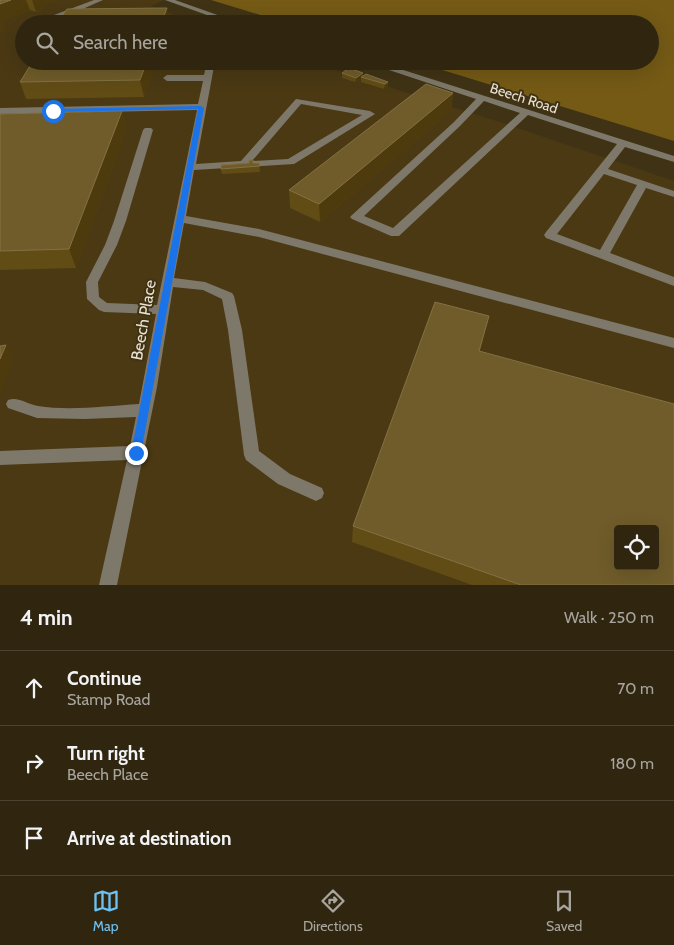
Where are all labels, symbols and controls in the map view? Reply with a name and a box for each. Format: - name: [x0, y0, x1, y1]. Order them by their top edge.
- search box: [15, 15, 659, 70]
- icon: search: [33, 29, 61, 57]
- text: Search here: [73, 31, 167, 54]
- street label: Beech Road: [488, 79, 560, 117]
- route start: [42, 100, 65, 123]
- street label: Beech Place: [127, 278, 160, 362]
- route end: [125, 442, 148, 465]
- map controls: [614, 525, 659, 570]
- button: locate: [614, 525, 659, 570]
- text: 4 min: [20, 605, 73, 630]
- text: Walk · 250 m: [564, 608, 654, 627]
- text: Continue: [67, 667, 141, 690]
- icon: ahead: [20, 674, 48, 702]
- text: 70 m: [617, 679, 654, 698]
- text: Stamp Road: [67, 690, 150, 709]
- text: Turn right: [67, 742, 145, 765]
- icon: right: [20, 749, 48, 777]
- text: 180 m: [610, 754, 654, 773]
- text: Beech Place: [67, 765, 148, 784]
- icon: arrive: [20, 824, 48, 852]
- text: Arrive at destination: [67, 827, 231, 850]
- tab: Map: [92, 887, 120, 935]
- tab: Directions: [303, 887, 363, 935]
- tab: Saved: [546, 887, 582, 935]

